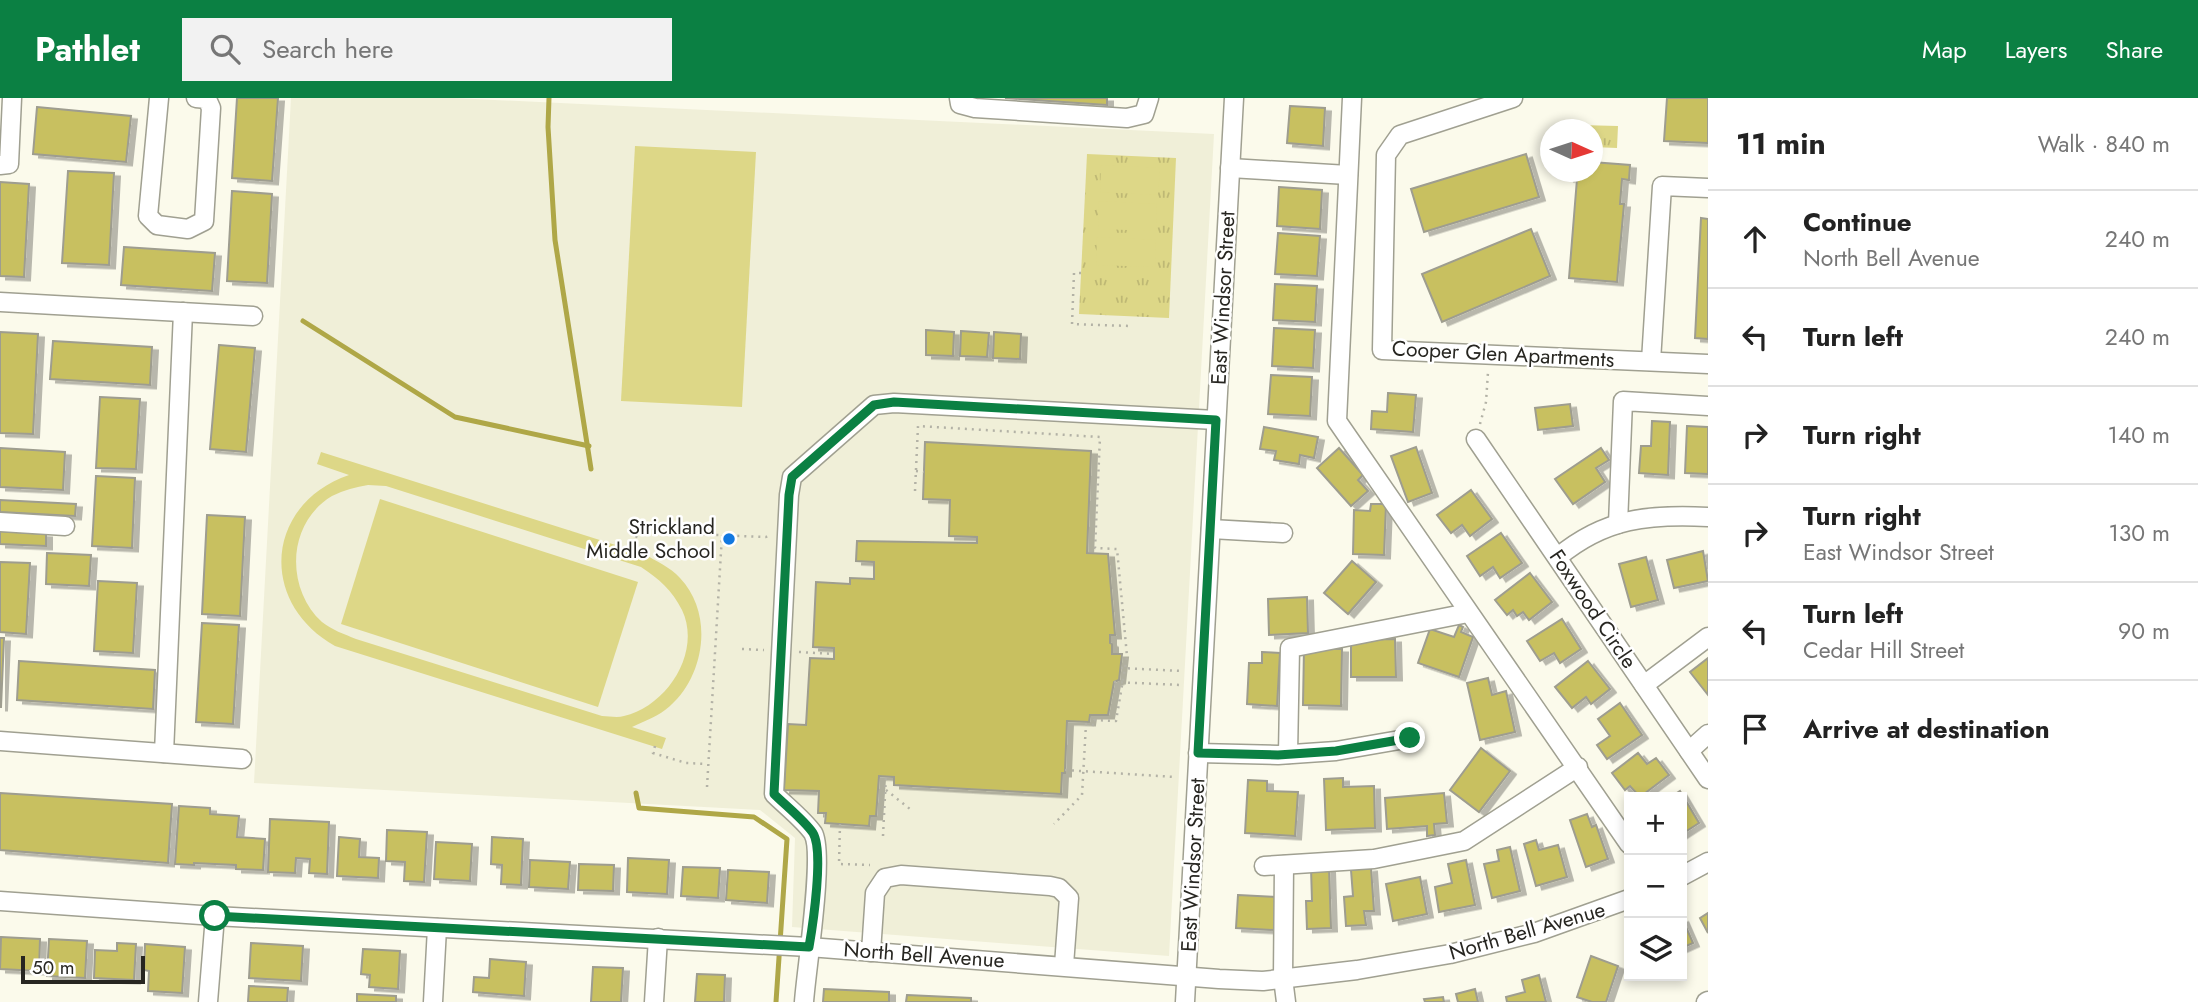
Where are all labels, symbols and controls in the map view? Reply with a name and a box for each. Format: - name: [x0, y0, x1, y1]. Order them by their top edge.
- search box: [182, 18, 672, 81]
- text: Pathlet: [35, 26, 140, 73]
- icon: search: [206, 30, 244, 68]
- text: Search here: [262, 30, 393, 68]
- text: Map: [1922, 32, 1967, 67]
- text: Layers: [2005, 32, 2067, 67]
- text: Share: [2105, 32, 2163, 67]
- north arrow: [1540, 119, 1603, 182]
- text: 11 min: [1736, 122, 1826, 165]
- text: Walk · 840 m: [2038, 127, 2170, 161]
- text: Continue: [1803, 203, 1912, 241]
- street label: East Windsor Street: [1203, 210, 1243, 386]
- icon: ahead: [1736, 220, 1774, 258]
- text: 240 m: [2105, 222, 2170, 256]
- text: North Bell Avenue: [1803, 241, 1980, 275]
- icon: left: [1736, 318, 1774, 356]
- text: Turn left: [1803, 318, 1903, 356]
- text: 240 m: [2105, 320, 2170, 354]
- street label: Cooper Glen Apartments: [1391, 333, 1615, 375]
- icon: right: [1736, 416, 1774, 454]
- text: Turn right: [1803, 416, 1921, 454]
- text: 140 m: [2108, 418, 2170, 452]
- text: Turn right: [1803, 497, 1921, 535]
- place label: Strickland Middle School: [586, 512, 715, 566]
- icon: right: [1736, 514, 1774, 552]
- text: 130 m: [2108, 516, 2170, 550]
- marker: Strickland Middle School: [721, 531, 737, 547]
- text: East Windsor Street: [1803, 535, 1994, 569]
- street label: Foxwood Circle: [1542, 544, 1644, 675]
- text: Turn left: [1803, 595, 1903, 633]
- icon: left: [1736, 612, 1774, 650]
- text: 90 m: [2118, 614, 2170, 648]
- text: Cedar Hill Street: [1803, 633, 1964, 667]
- icon: arrive: [1736, 710, 1774, 748]
- text: Arrive at destination: [1803, 710, 2050, 748]
- route end: [1394, 722, 1425, 753]
- street label: East Windsor Street: [1173, 777, 1213, 953]
- map controls: [1624, 792, 1687, 981]
- button: +: [1624, 792, 1687, 855]
- button: −: [1624, 855, 1687, 918]
- street label: North Bell Avenue: [1445, 894, 1609, 968]
- route start: [199, 900, 230, 931]
- button: layers: [1624, 918, 1687, 981]
- street label: North Bell Avenue: [843, 934, 1006, 976]
- scale bar: [21, 953, 145, 985]
- text: 50 m: [32, 954, 75, 981]

